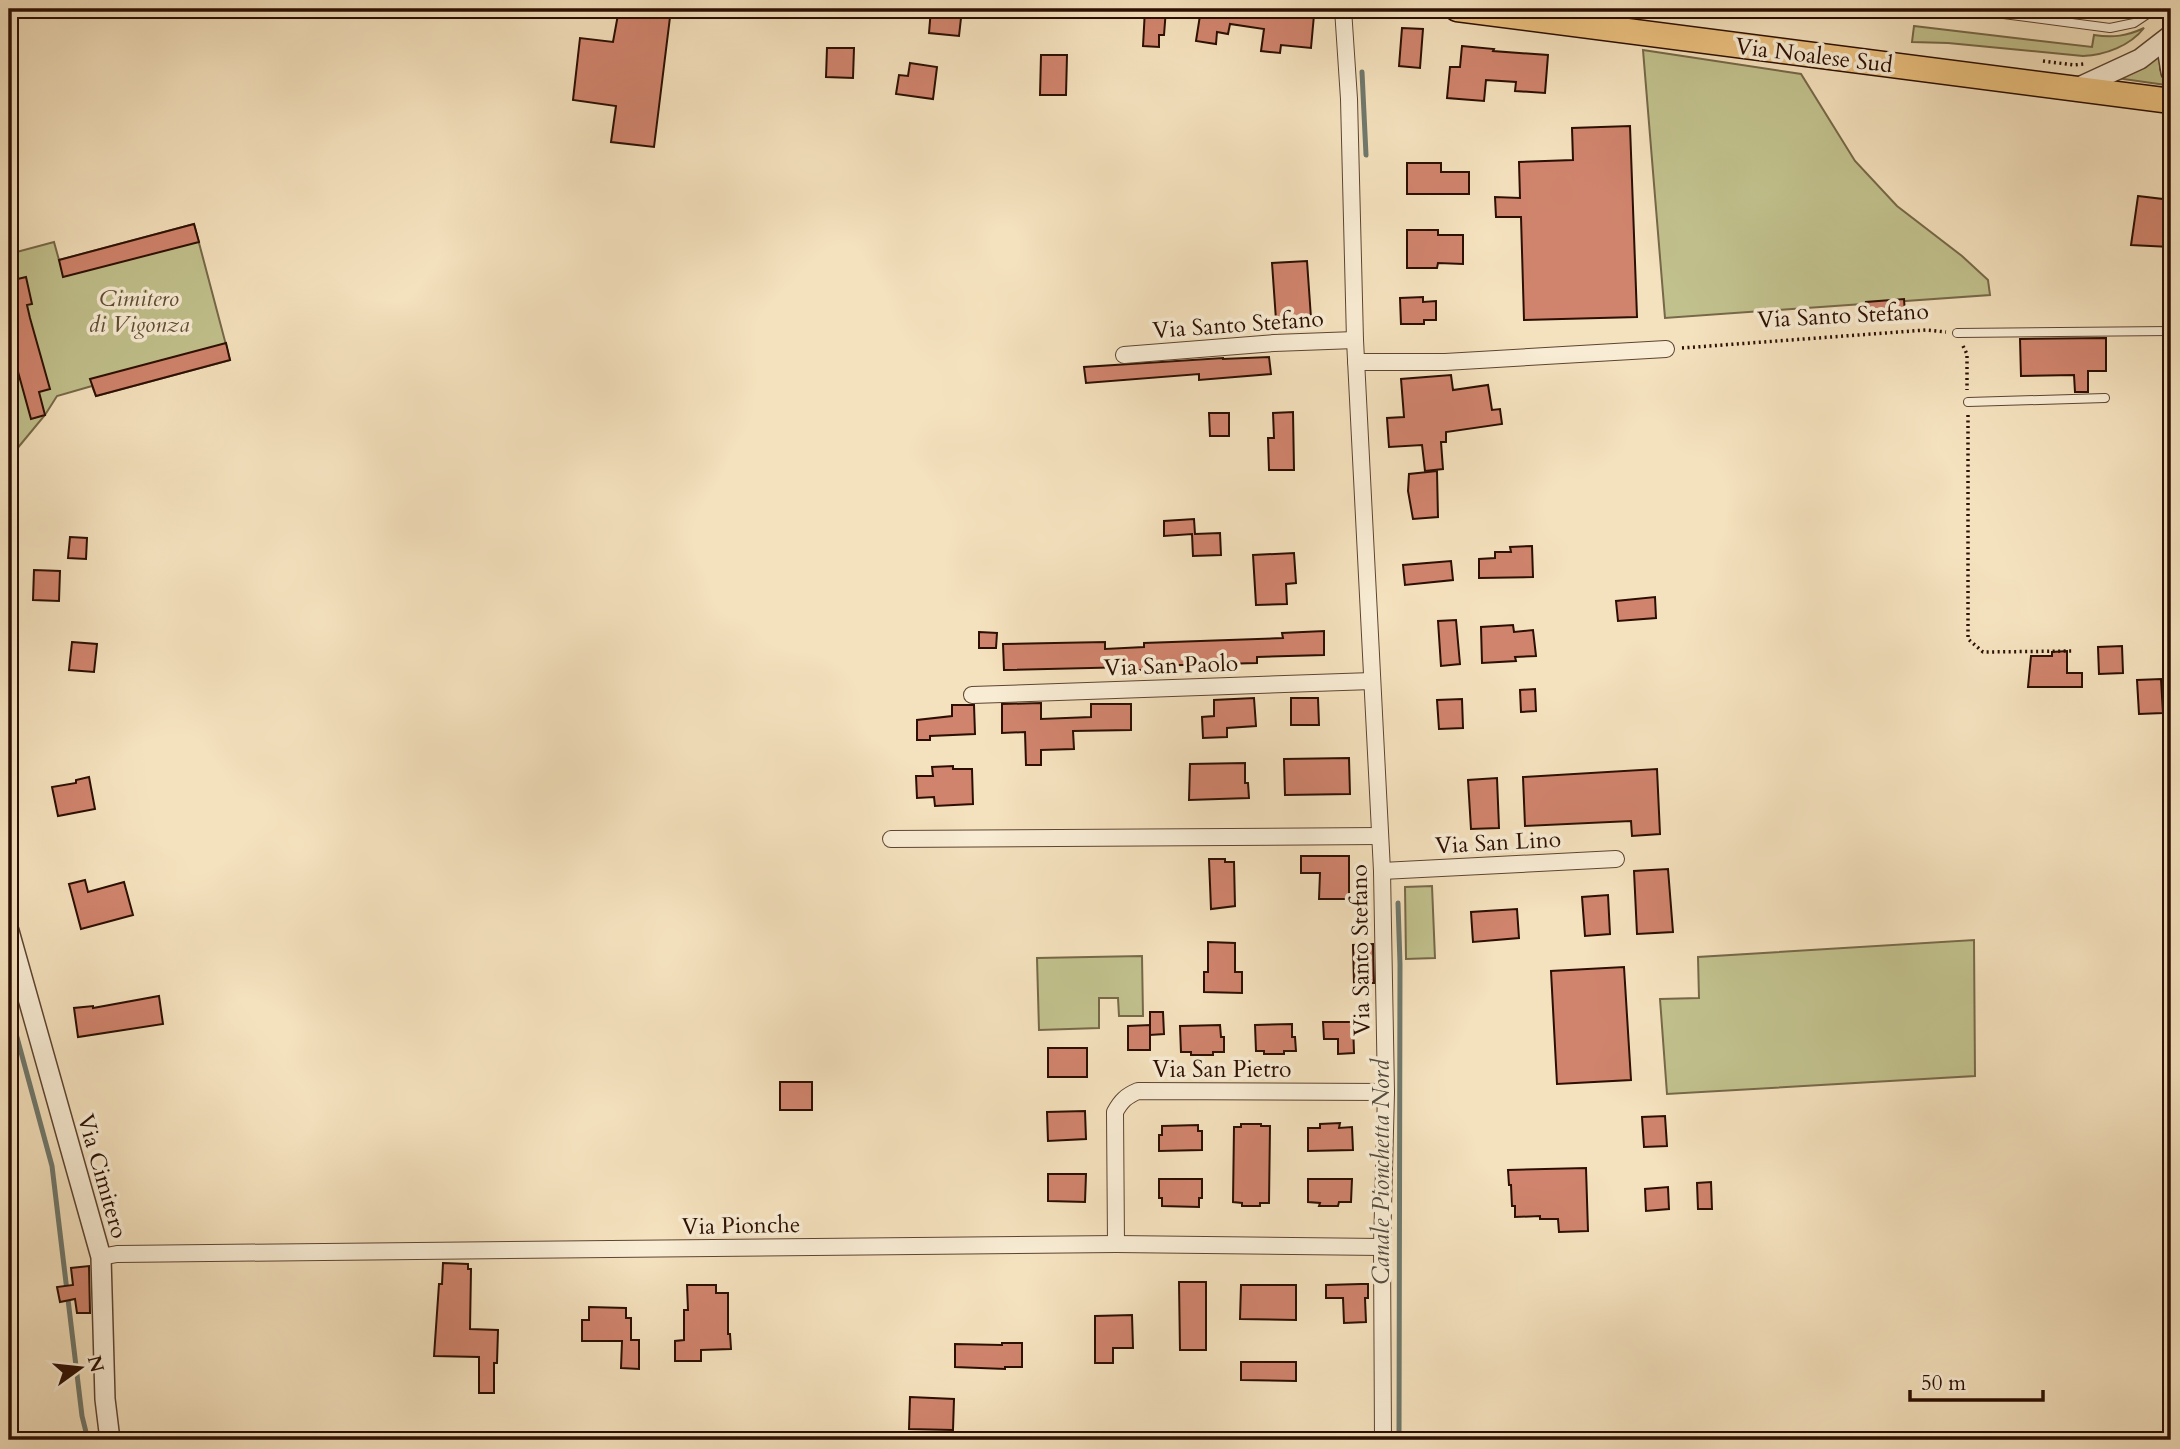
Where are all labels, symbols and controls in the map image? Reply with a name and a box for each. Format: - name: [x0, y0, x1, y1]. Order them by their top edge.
- street label: Via Noalese Sud: [1733, 30, 1895, 81]
- park label: Cimitero di Vigonza: [88, 283, 190, 340]
- street label: Via Santo Stefano: [1757, 296, 1930, 335]
- street label: Via Santo Stefano: [1151, 303, 1325, 346]
- street label: Via San Paolo: [1103, 648, 1239, 683]
- street label: Via San Lino: [1434, 824, 1562, 861]
- street label: Via Santo Stefano: [1344, 864, 1377, 1036]
- street label: Via San Pietro: [1153, 1054, 1291, 1085]
- water label: Canale Pionchetta Nord: [1365, 1058, 1398, 1285]
- street label: Via Cimitero: [70, 1110, 135, 1242]
- street label: Via Pionche: [681, 1209, 801, 1242]
- north arrow: [46, 1334, 116, 1404]
- text: N: [81, 1353, 110, 1376]
- scale bar: [1910, 1358, 2044, 1402]
- text: 50 m: [1921, 1369, 1966, 1398]

